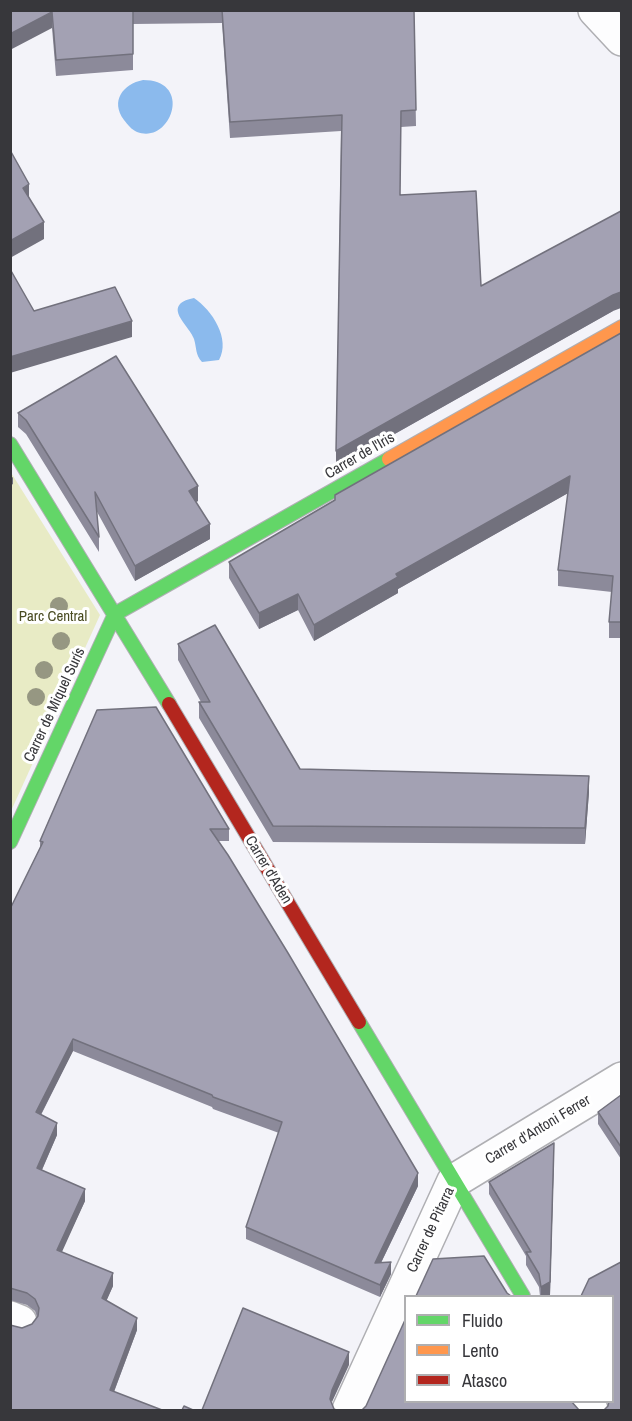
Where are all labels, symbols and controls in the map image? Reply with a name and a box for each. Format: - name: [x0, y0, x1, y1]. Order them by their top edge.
- street label: Carrer de l'Iris: [322, 429, 398, 483]
- park label: Parc Central: [19, 608, 87, 626]
- street label: Carrer de Miquel Surís: [21, 645, 89, 765]
- street label: Carrer d'Aden: [241, 833, 295, 907]
- street label: Carrer d'Antoni Ferrer: [482, 1092, 594, 1168]
- street label: Carrer de Pitarra: [403, 1184, 459, 1276]
- legend: [404, 1295, 614, 1403]
- text: Fluido: [462, 1308, 503, 1333]
- text: Lento: [462, 1338, 499, 1363]
- text: Atasco: [462, 1368, 507, 1393]

